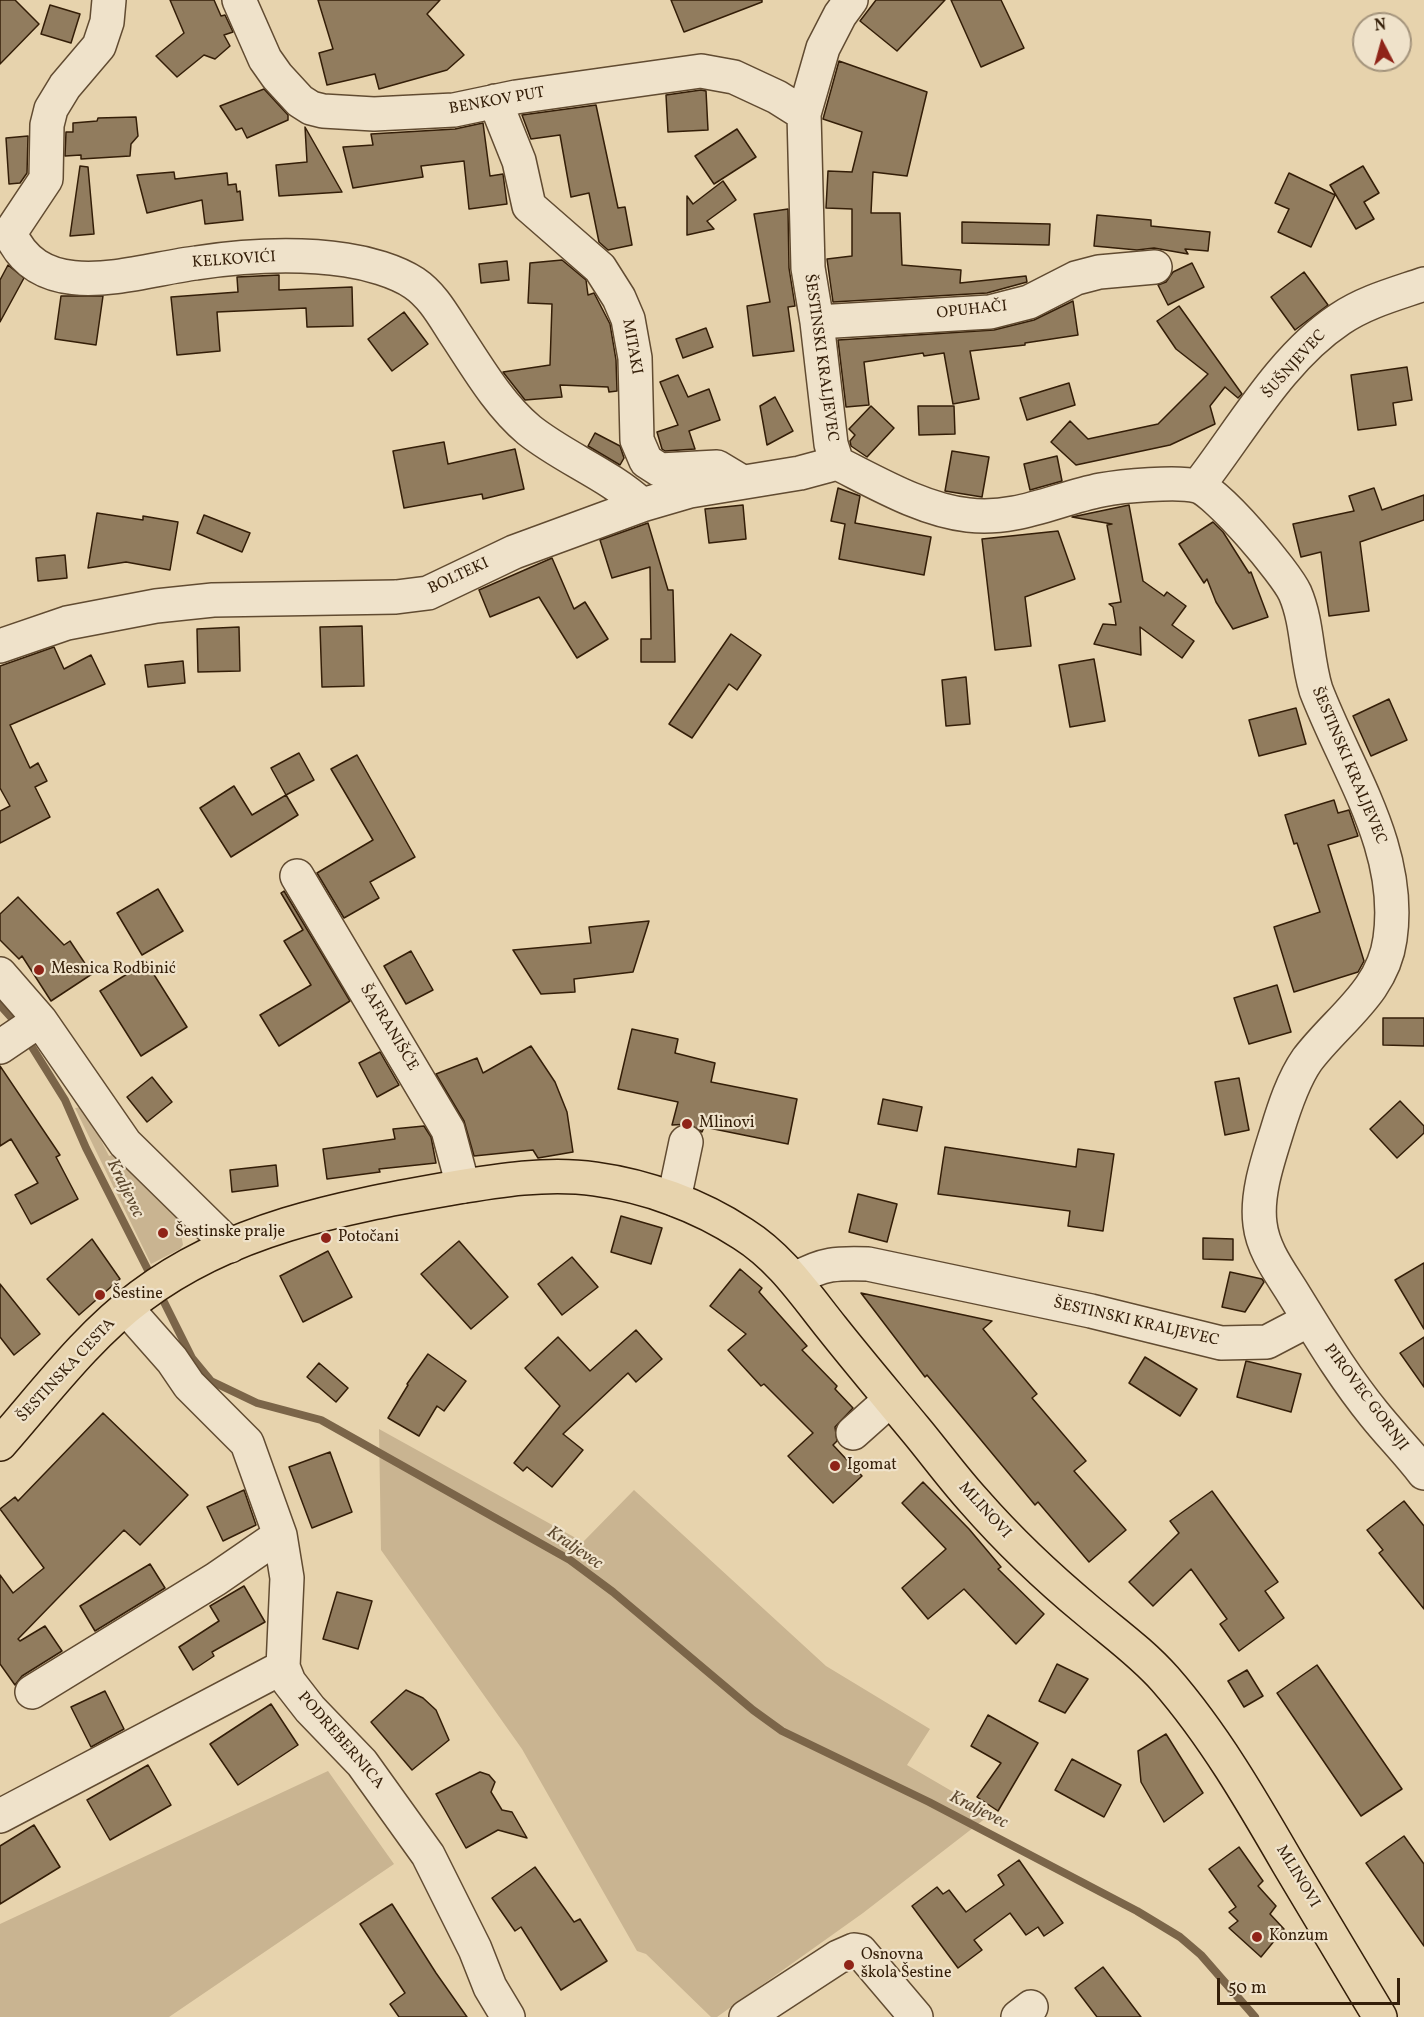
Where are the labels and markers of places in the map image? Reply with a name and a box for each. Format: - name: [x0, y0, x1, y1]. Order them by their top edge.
- place label: Mesnica Rodbinić: [51, 960, 176, 980]
- marker: Mesnica Rodbinić: [32, 963, 46, 977]
- place label: Mlinovi: [699, 1114, 755, 1134]
- marker: Mlinovi: [680, 1117, 694, 1131]
- place label: Šestinske pralje: [175, 1223, 285, 1243]
- marker: Šestinske pralje: [156, 1226, 170, 1240]
- place label: Potočani: [338, 1228, 399, 1248]
- marker: Potočani: [319, 1231, 333, 1245]
- place label: Šestine: [112, 1285, 163, 1305]
- marker: Šestine: [93, 1288, 107, 1302]
- place label: Igomat: [847, 1456, 897, 1476]
- marker: Igomat: [828, 1459, 842, 1473]
- place label: Konzum: [1269, 1927, 1328, 1947]
- marker: Konzum: [1250, 1930, 1264, 1944]
- place label: Osnovna škola Šestine: [861, 1946, 951, 1984]
- marker: Osnovna škola Šestine: [842, 1958, 856, 1972]

